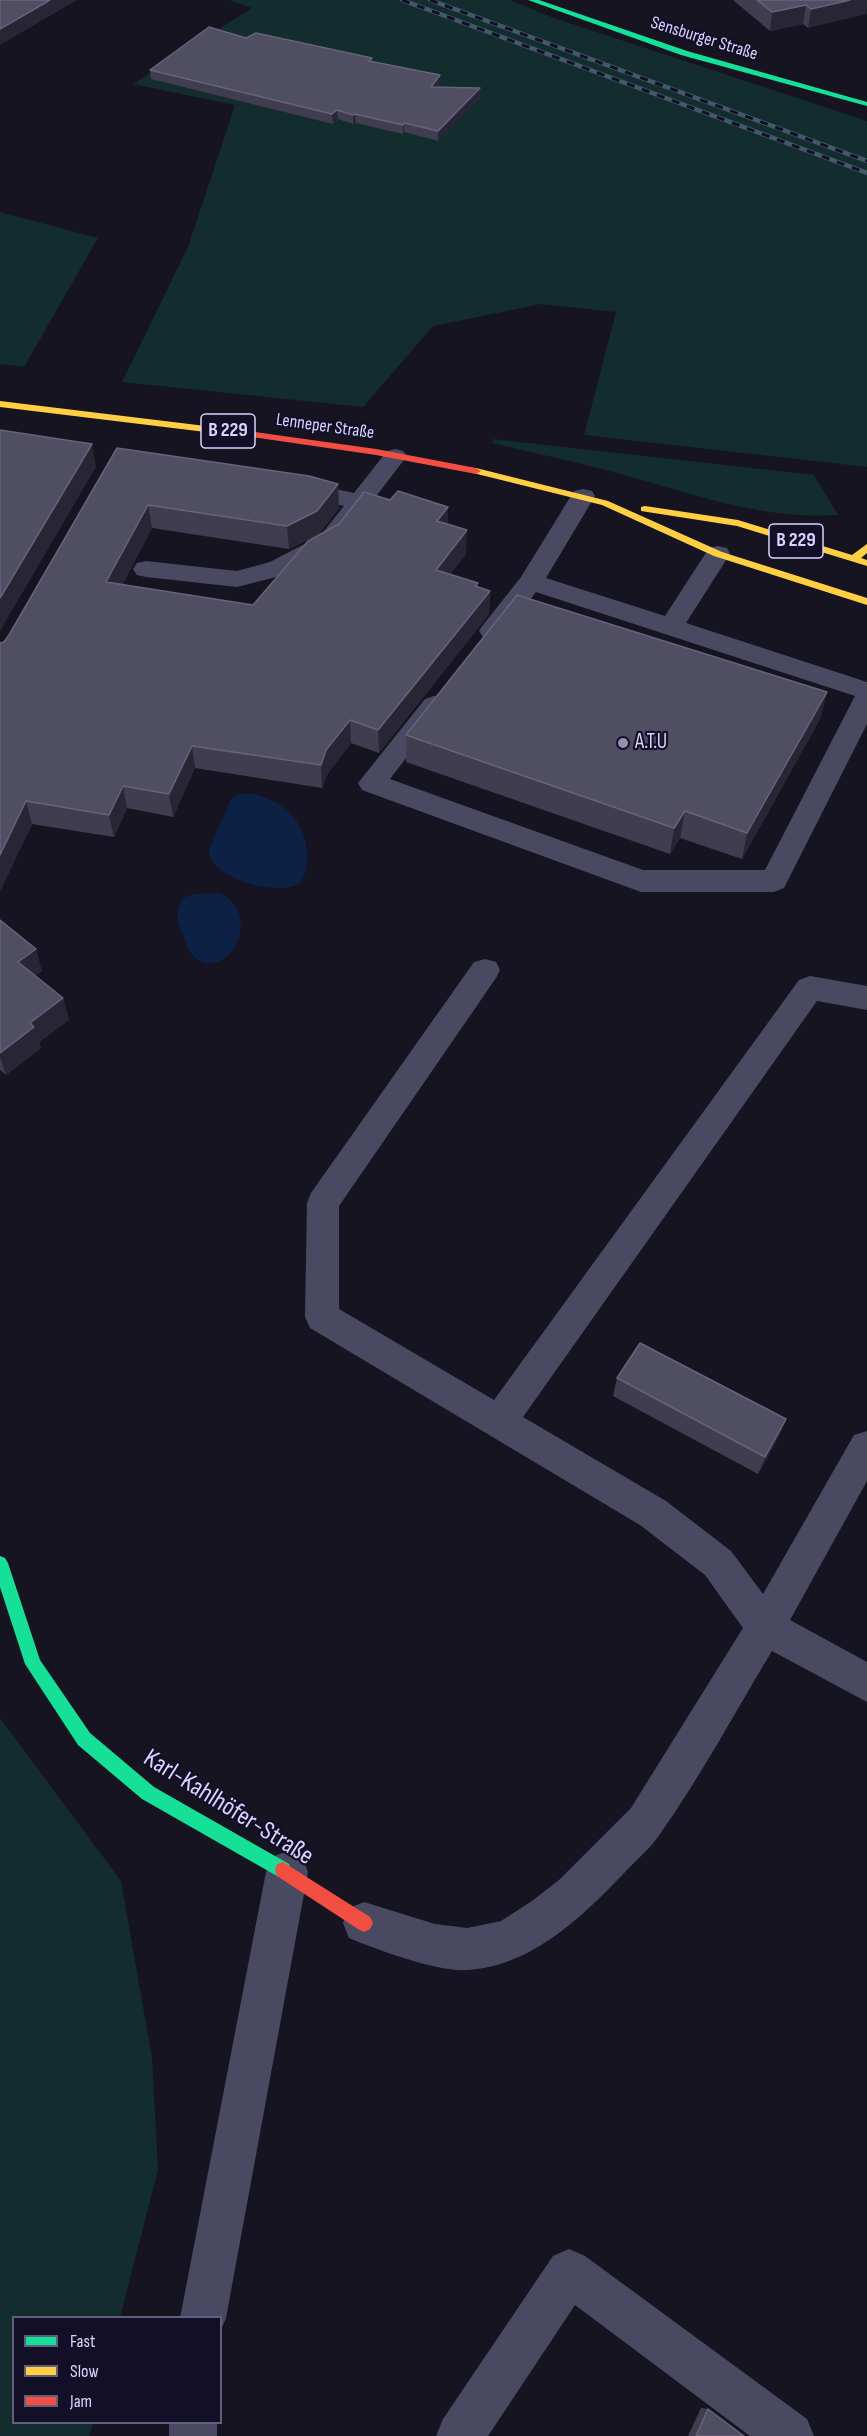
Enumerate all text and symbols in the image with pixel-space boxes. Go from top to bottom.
street label: Sensburger Straße [648,12,760,66]
street label: Lenneper Straße [275,409,375,445]
road number: B 229 [201,414,255,448]
road number: B 229 [769,524,823,558]
place label: A.T.U [635,730,667,756]
marker: A.T.U [616,736,630,750]
street label: Karl-Kahlhöfer-Straße [137,1743,319,1873]
legend [12,2316,222,2424]
text: Fast [70,2331,95,2352]
text: Slow [70,2361,99,2382]
text: Jam [70,2391,92,2412]

